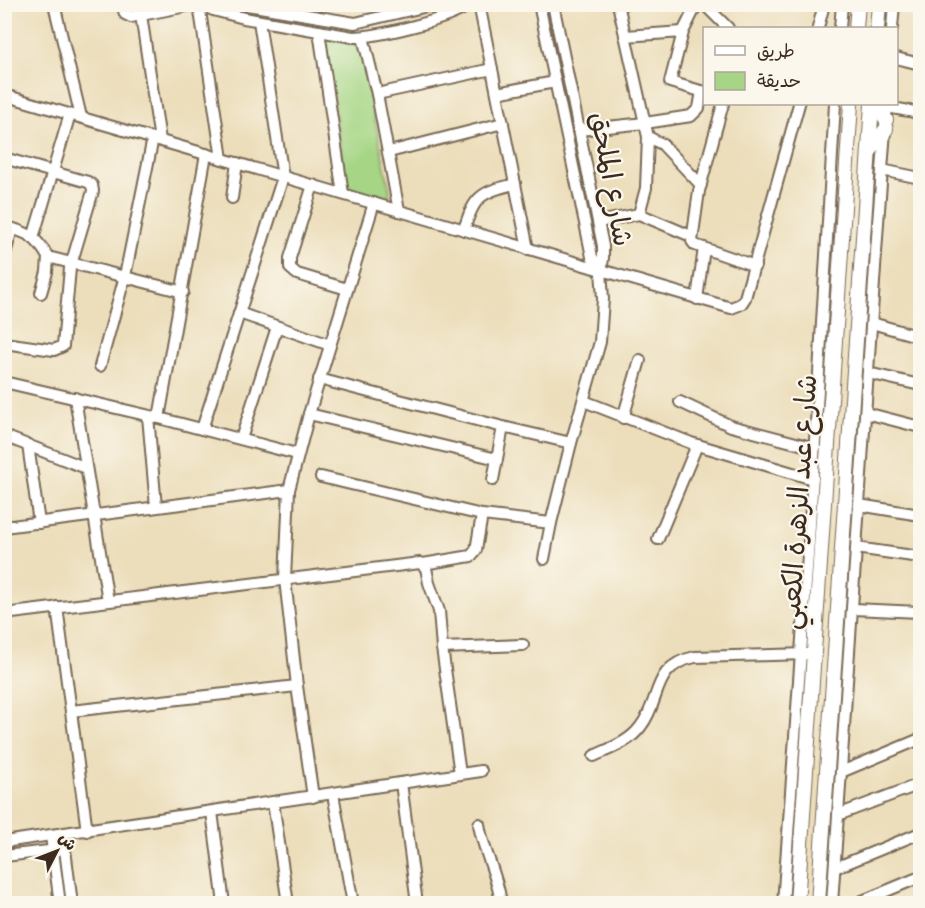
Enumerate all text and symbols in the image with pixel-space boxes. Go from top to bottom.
legend [703,27,898,105]
text: طريق [757,40,795,62]
text: حديقة [757,70,801,92]
street label: شارع الملحق [581,109,641,249]
street label: شارع عبد الزهرة الكعبي [772,373,831,631]
north arrow [27,821,87,881]
text: ش [54,828,81,855]

